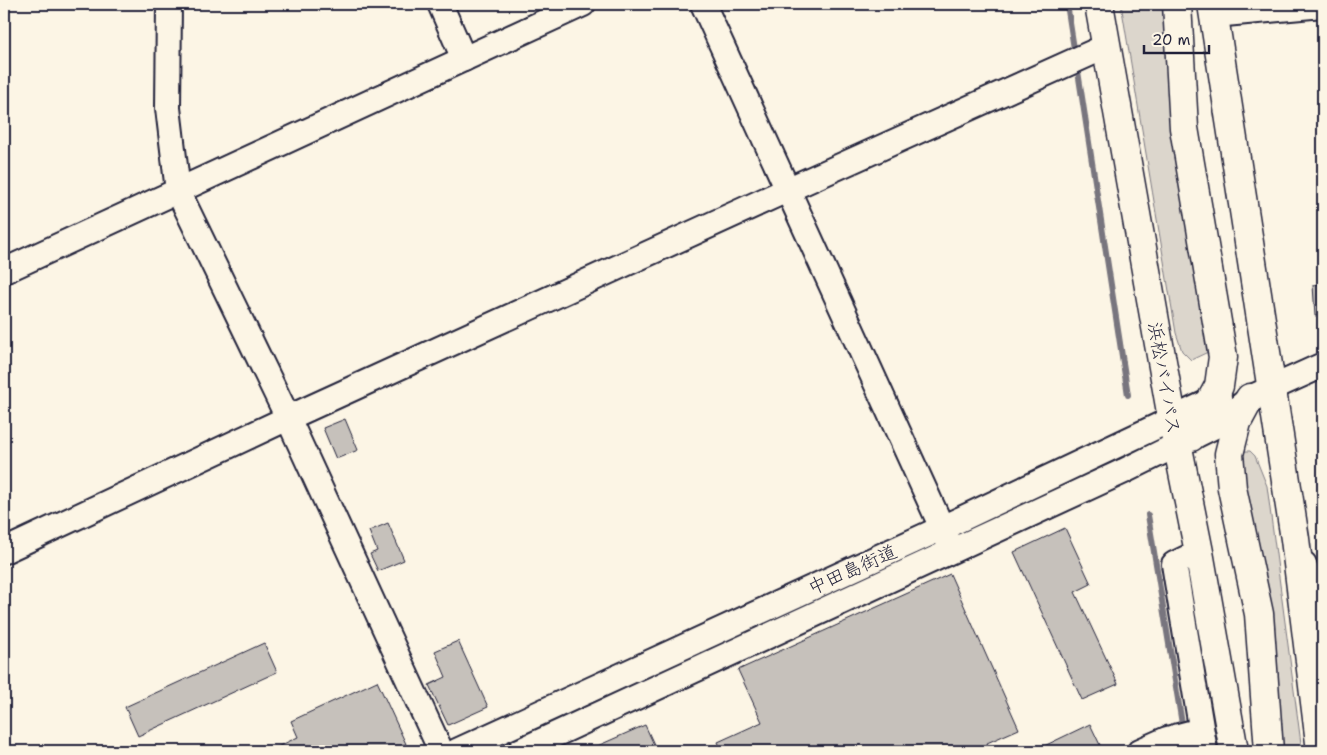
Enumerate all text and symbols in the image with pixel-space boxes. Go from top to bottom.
scale bar [1144,22,1210,54]
text: 20 m [1152,30,1191,50]
street label: 浜松バイパス [1142,320,1187,436]
street label: 中田島街道 [804,539,901,600]

